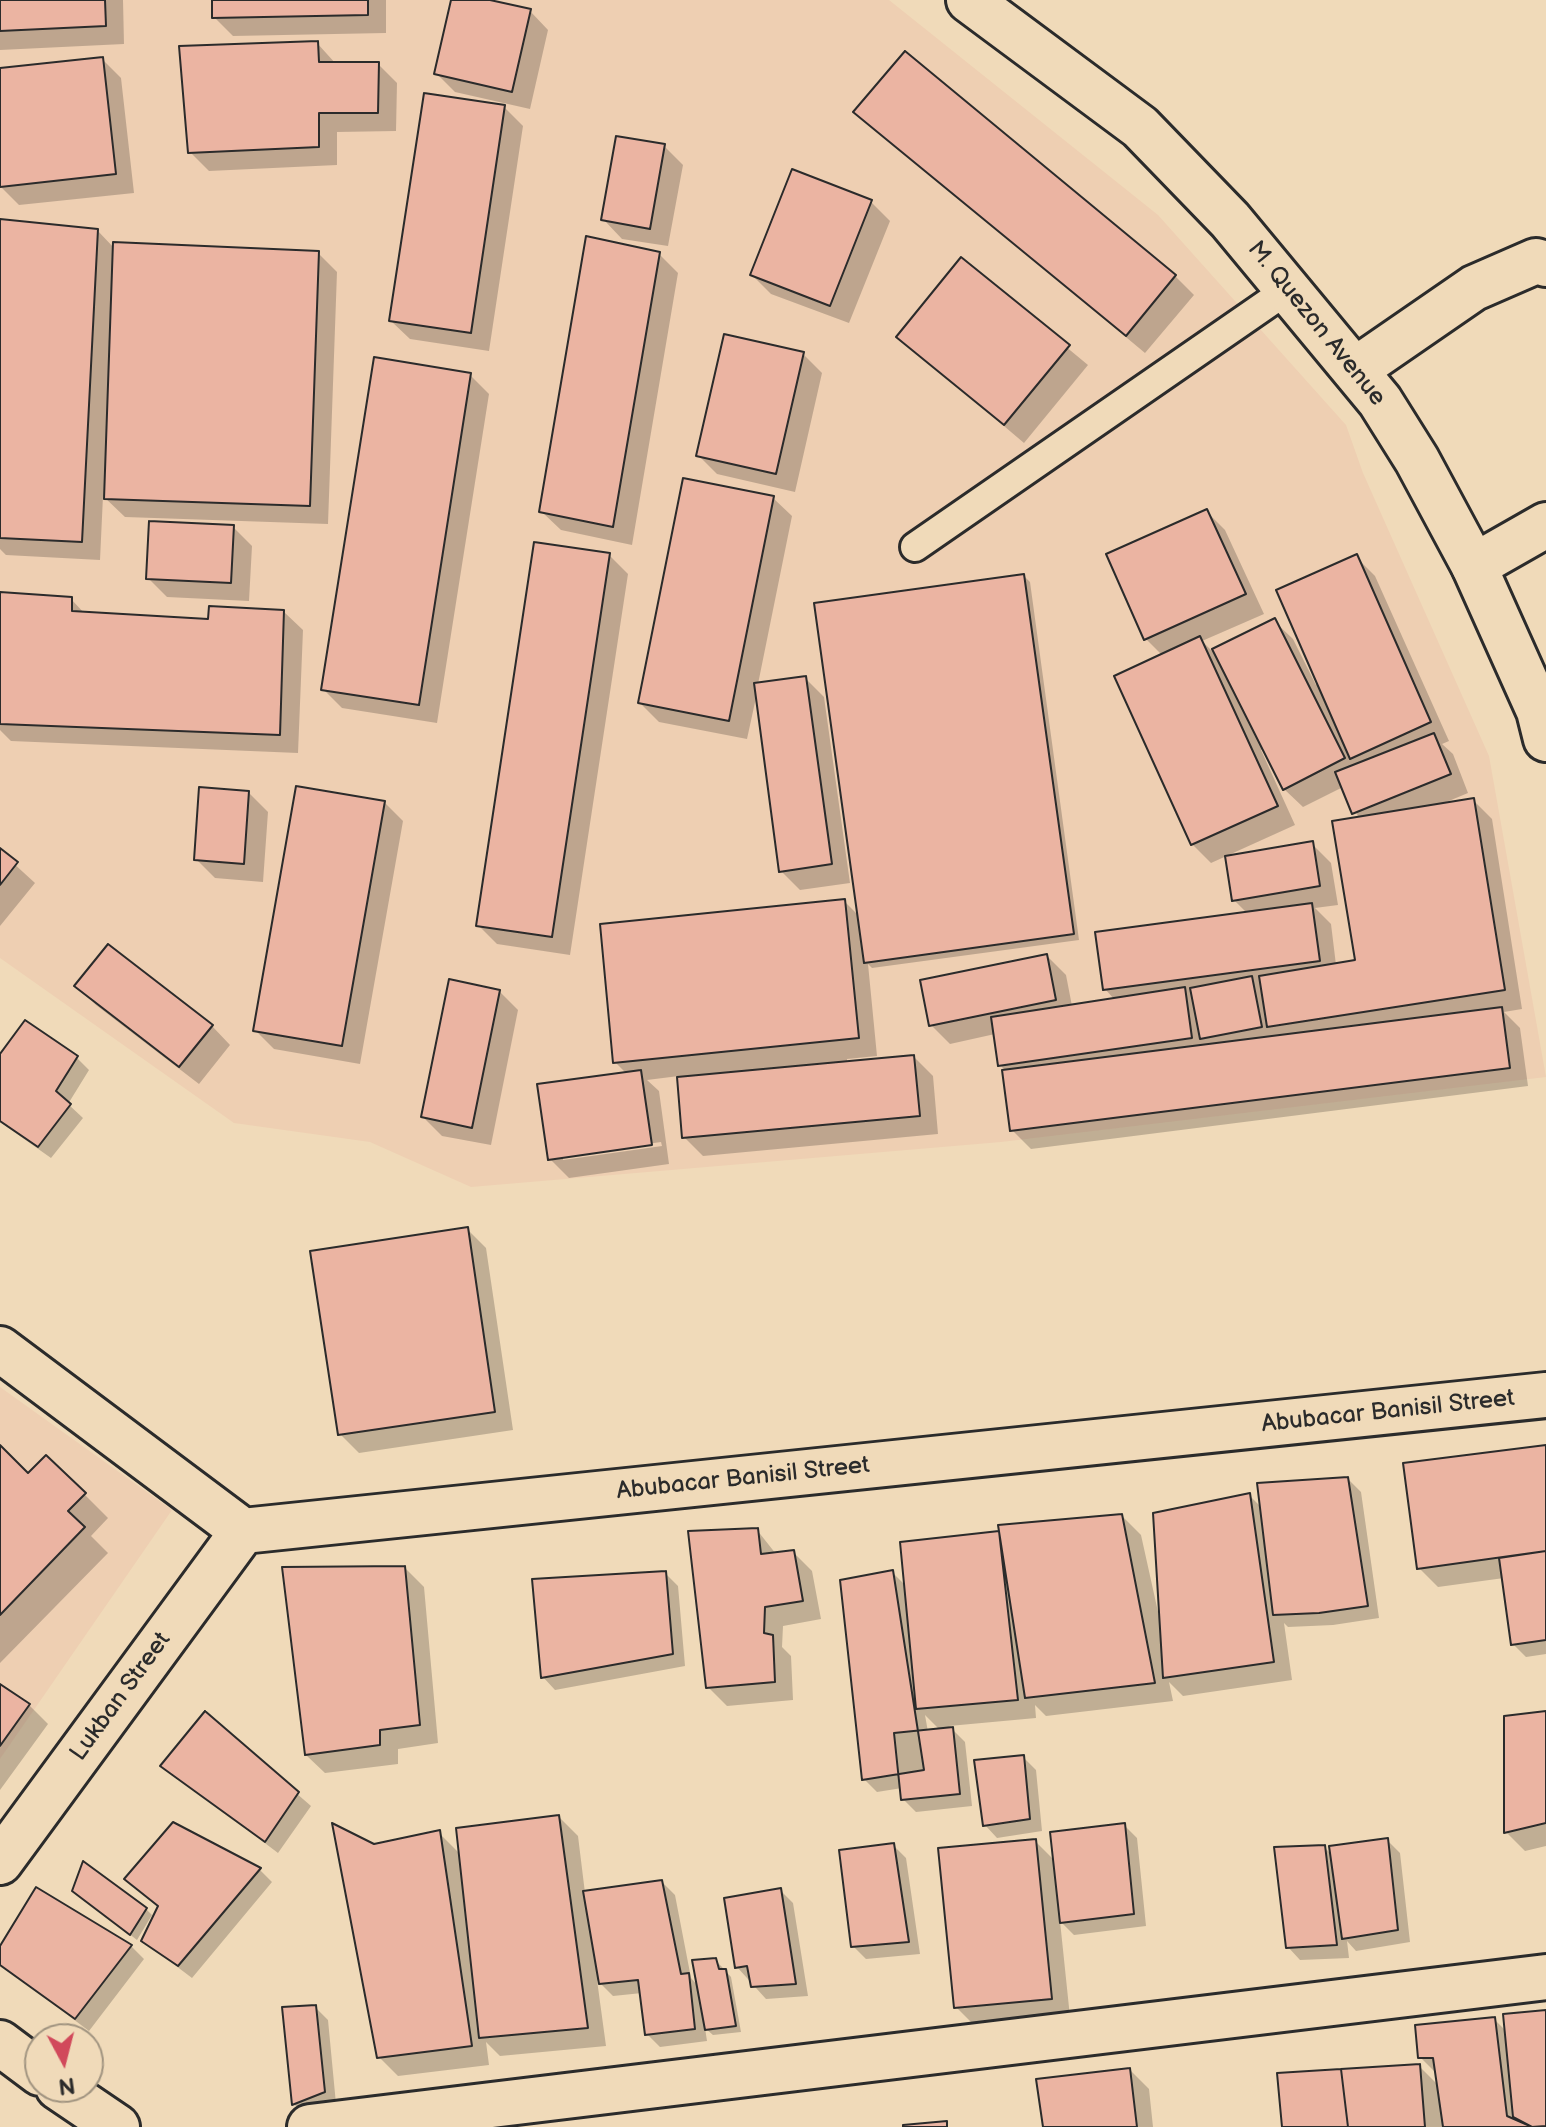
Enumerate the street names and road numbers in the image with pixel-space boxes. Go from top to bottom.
street label: M. Quezon Avenue [1241,236,1391,412]
street label: Abubacar Banisil Street [1260,1384,1516,1440]
street label: Abubacar Banisil Street [615,1451,871,1507]
street label: Lukban Street [65,1627,177,1767]

